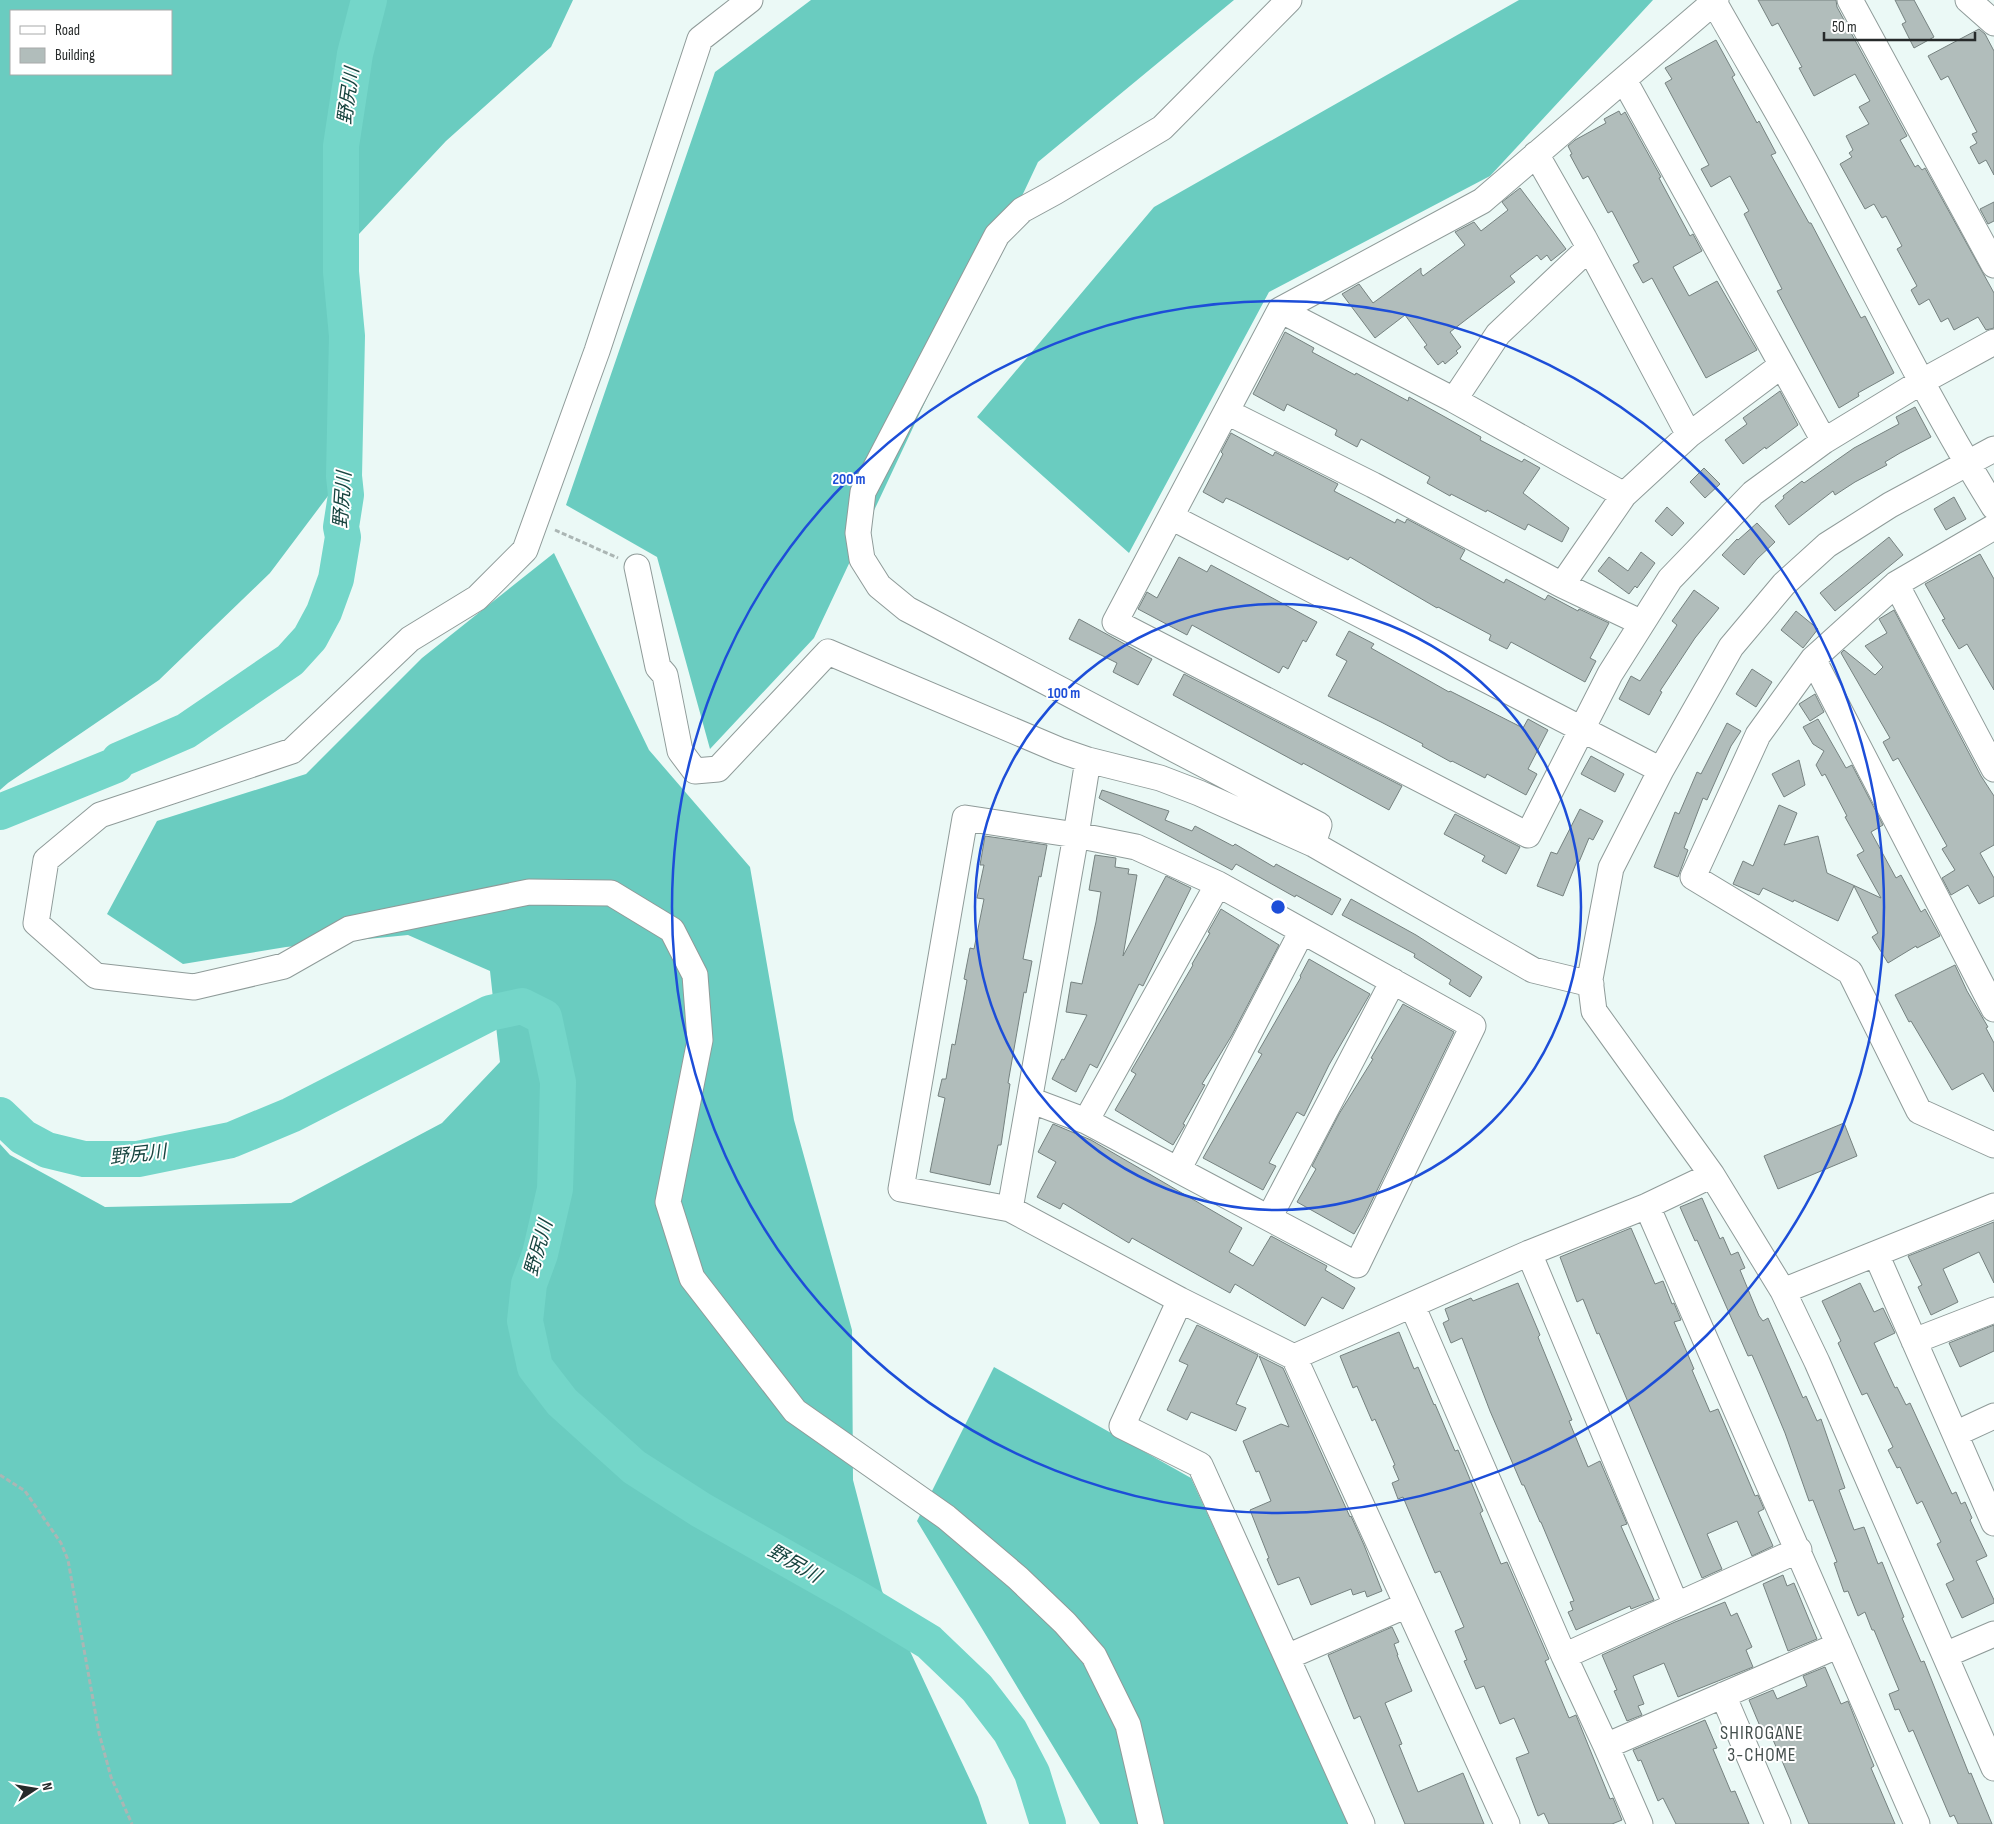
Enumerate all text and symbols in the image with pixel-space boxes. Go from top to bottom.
legend [10,10,172,75]
scale bar [1824,10,1975,42]
text: 50 m [1832,18,1857,37]
text: Road [55,21,80,40]
text: Building [55,46,95,65]
water label: 野尻川 [334,64,365,126]
water label: 野尻川 [330,469,357,529]
text: 200 m [832,470,866,489]
text: 100 m [1048,684,1080,703]
centre of rings [1269,898,1287,916]
water label: 野尻川 [108,1140,170,1169]
water label: 野尻川 [520,1216,558,1279]
water label: 野尻川 [764,1540,826,1589]
district label: SHIROGANE 3-CHOME [1720,1722,1804,1767]
north arrow [10,1764,60,1814]
text: N [38,1781,56,1792]

